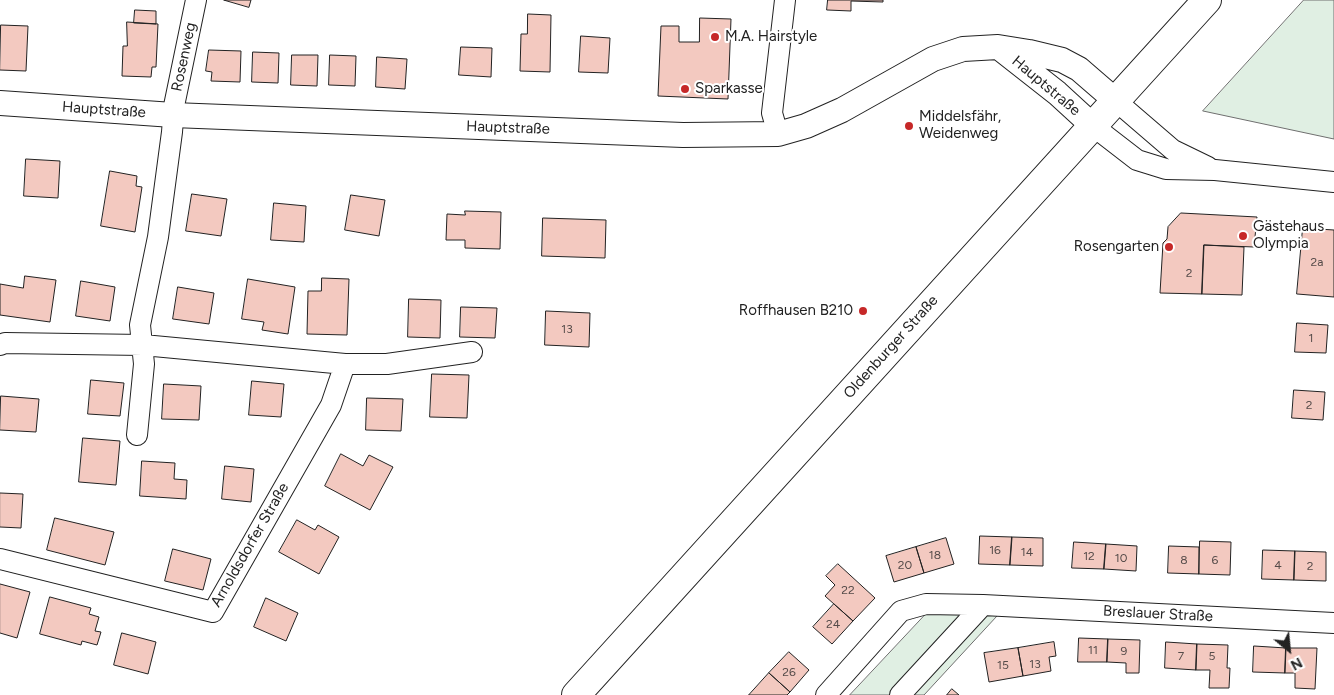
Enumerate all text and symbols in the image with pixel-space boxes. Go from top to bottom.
street label: Rosenweg [168,21,200,93]
place label: M.A. Hairstyle [725,28,817,46]
marker: M.A. Hairstyle [709,31,721,43]
street label: Hauptstraße [1008,52,1084,120]
place label: Sparkasse [695,80,763,98]
marker: Sparkasse [679,83,691,95]
street label: Hauptstraße [62,98,146,122]
place label: Middelsfähr, Weidenweg [919,108,1001,143]
street label: Hauptstraße [466,118,550,138]
marker: Middelsfähr, Weidenweg [903,120,915,132]
place label: Gästehaus Olympia [1253,218,1324,253]
marker: Gästehaus Olympia [1237,230,1249,242]
place label: Rosengarten [1074,238,1159,256]
marker: Rosengarten [1163,241,1175,253]
house number: 2a [1311,255,1323,269]
house number: 2 [1186,266,1192,280]
street label: Oldenburger Straße [840,292,942,402]
place label: Roffhausen B210 [739,302,853,320]
marker: Roffhausen B210 [857,305,869,317]
house number: 13 [561,322,573,336]
house number: 1 [1309,331,1313,345]
house number: 2 [1306,398,1312,412]
street label: Arnoldsdorfer Straße [207,480,293,610]
house number: 16 [989,543,1001,557]
house number: 14 [1021,545,1033,559]
house number: 18 [929,548,941,562]
house number: 12 [1083,549,1095,563]
house number: 10 [1115,551,1127,565]
house number: 8 [1180,553,1188,567]
house number: 6 [1212,553,1218,567]
house number: 20 [898,558,912,572]
house number: 4 [1274,558,1282,572]
house number: 2 [1307,559,1313,573]
house number: 22 [841,583,855,597]
street label: Breslauer Straße [1103,602,1213,626]
house number: 24 [826,617,840,631]
north arrow [1264,625,1314,675]
house number: 11 [1088,643,1098,657]
house number: 9 [1121,644,1127,658]
house number: 7 [1178,649,1184,663]
house number: 5 [1209,649,1215,663]
text: N [1288,654,1305,674]
house number: 13 [1029,657,1041,671]
house number: 15 [997,658,1009,672]
house number: 26 [782,665,796,679]

